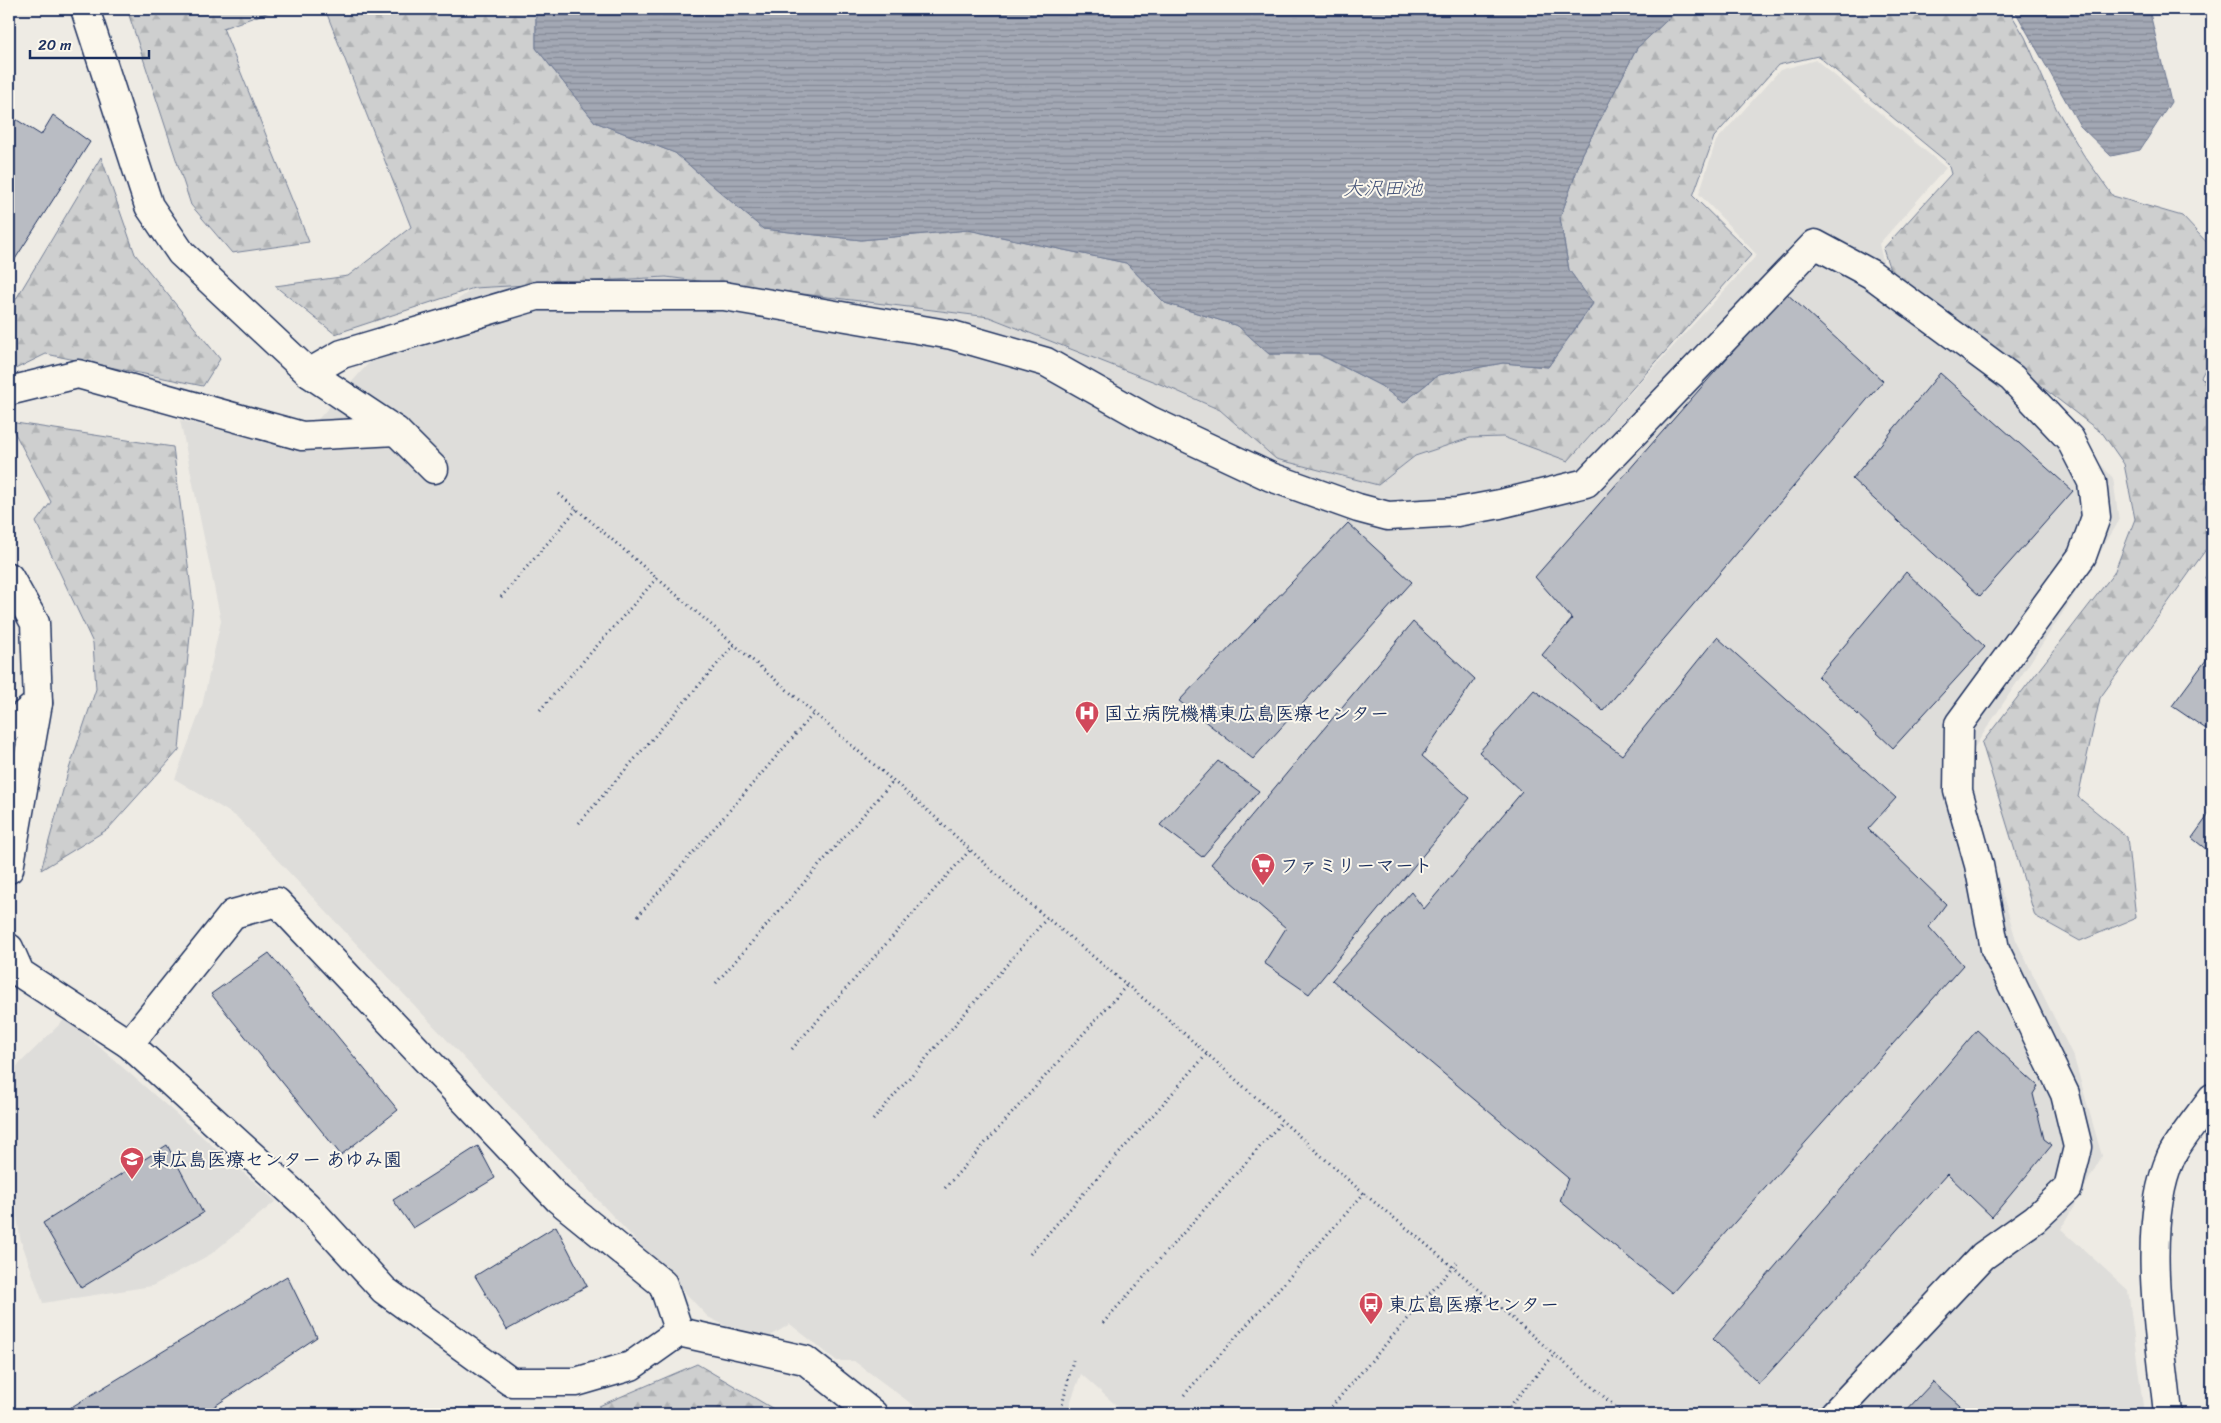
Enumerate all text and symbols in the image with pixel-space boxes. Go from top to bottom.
scale bar [30,28,149,60]
text: 20 m [38,32,72,58]
water label: 大沢田池 [1343,171,1424,206]
place label: 国立病院機構東広島医療センター [1104,697,1389,730]
hospital icon: 国立病院機構東広島医療センター [1074,700,1100,734]
place label: ファミリーマート [1280,849,1433,882]
supermarket icon: ファミリーマート [1250,852,1276,886]
place label: 東広島医療センター あゆみ園 [150,1143,402,1176]
school or university icon: 東広島医療センター あゆみ園 [119,1146,145,1180]
place label: 東広島医療センター [1388,1288,1559,1321]
bus stop icon: 東広島医療センター [1358,1291,1384,1325]

